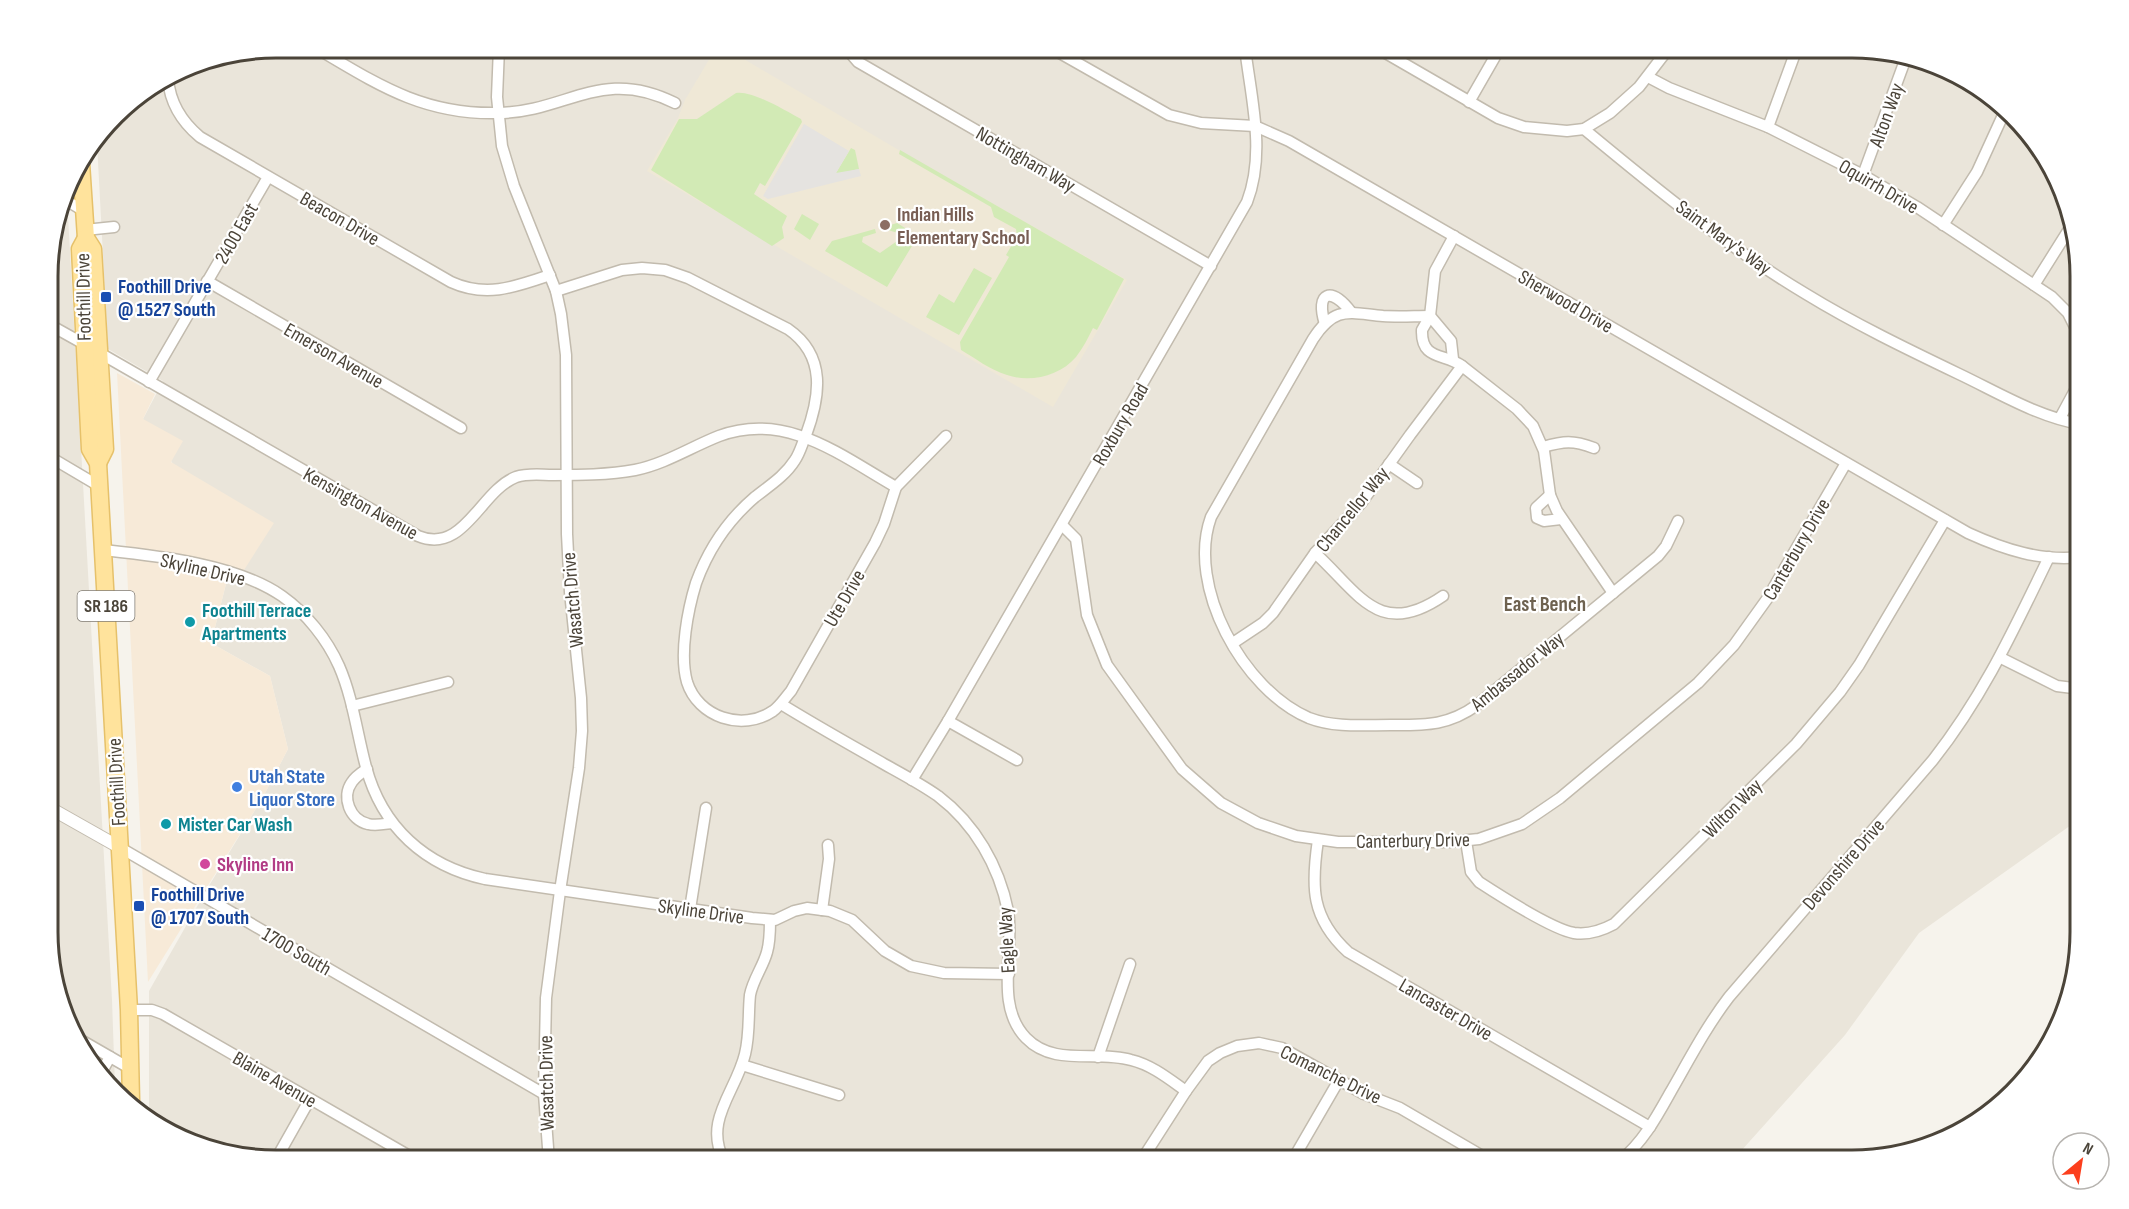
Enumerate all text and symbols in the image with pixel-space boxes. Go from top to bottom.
street label: Alton Way [1864,80,1910,152]
street label: Nottingham Way [971,122,1080,198]
street label: Oquirrh Drive [1834,154,1923,219]
street label: Beacon Drive [296,187,383,251]
street label: Saint Mary's Way [1671,195,1776,281]
street label: 2400 East [210,199,264,268]
place label: Indian Hills Elementary School [897,203,1030,250]
marker: Indian Hills Elementary School [878,218,892,232]
street label: Foothill Drive [71,253,97,341]
street label: Sherwood Drive [1514,265,1617,339]
place label: Foothill Drive @ 1527 South [118,275,216,322]
marker: Foothill Drive @ 1527 South [99,290,113,304]
street label: Emerson Avenue [280,318,387,394]
street label: Roxbury Road [1088,379,1154,470]
street label: Kensington Avenue [299,462,422,545]
street label: Chancellor Way [1311,462,1395,557]
street label: Canterbury Drive [1758,494,1836,605]
street label: Skyline Drive [158,549,248,591]
street label: Wasatch Drive [557,551,589,649]
street label: Ute Drive [819,566,871,631]
road number: SR 186 [78,591,134,621]
district label: East Bench [1504,592,1586,617]
place label: Foothill Terrace Apartments [201,599,311,646]
marker: Foothill Terrace Apartments [183,615,197,629]
street label: Ambassador Way [1465,627,1569,717]
street label: Foothill Drive [103,737,131,826]
place label: Utah State Liquor Store [249,765,335,812]
street label: Wilton Way [1698,774,1768,843]
marker: Utah State Liquor Store [230,780,244,794]
place label: Mister Car Wash [178,813,292,837]
street label: Devonshire Drive [1798,814,1890,915]
marker: Mister Car Wash [159,817,173,831]
street label: Canterbury Drive [1356,828,1470,854]
place label: Skyline Inn [217,853,294,877]
marker: Skyline Inn [198,857,212,871]
place label: Foothill Drive @ 1707 South [151,883,249,930]
street label: Skyline Drive [656,894,745,930]
marker: Foothill Drive @ 1707 South [132,899,146,913]
street label: Eagle Way [993,906,1021,974]
street label: 1700 South [258,923,335,981]
street label: Lancaster Drive [1394,973,1497,1046]
street label: Wasatch Drive [534,1035,560,1131]
street label: Comanche Drive [1276,1040,1385,1110]
street label: Blaine Avenue [228,1046,321,1113]
north arrow [2051,1131,2111,1191]
text: N [2079,1139,2096,1160]

